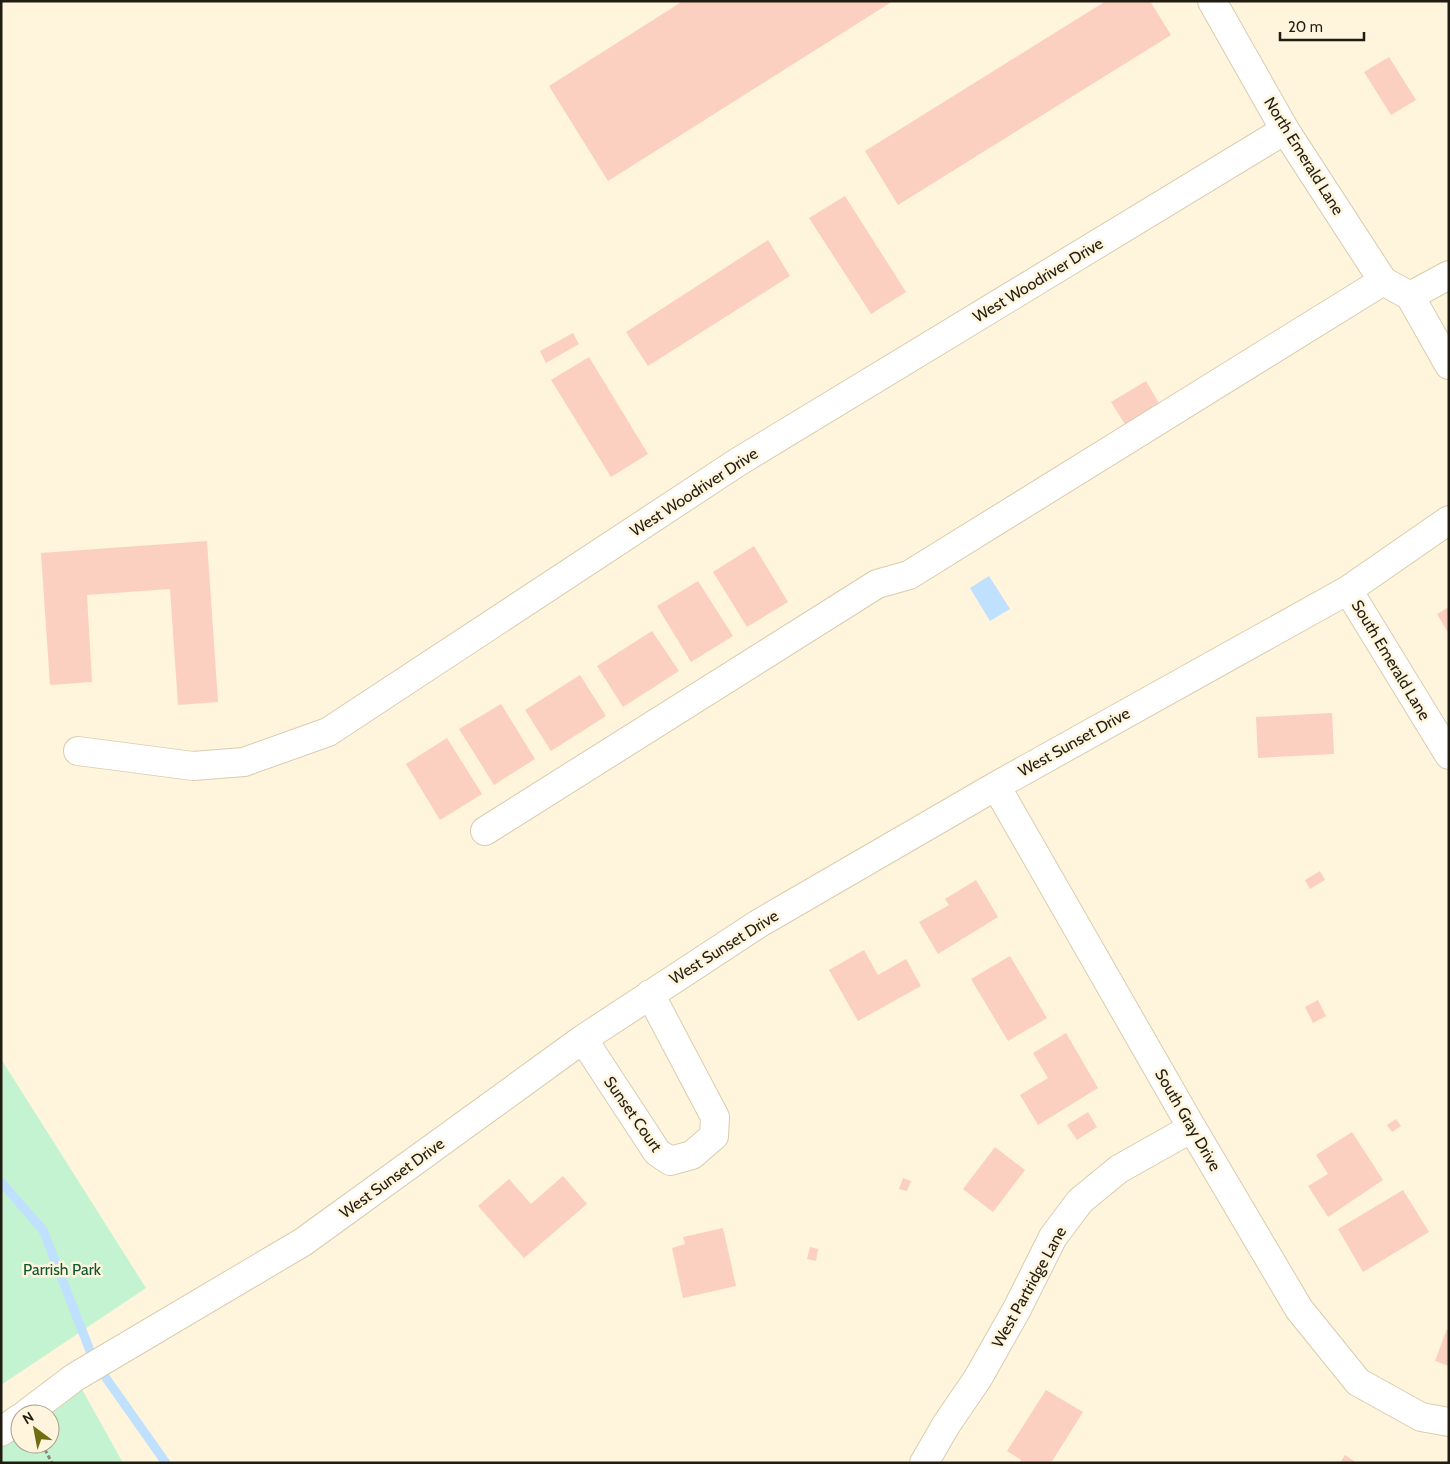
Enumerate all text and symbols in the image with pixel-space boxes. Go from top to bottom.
scale bar [1280,10,1364,42]
text: 20 m [1288,18,1323,36]
street label: North Emerald Lane [1260,94,1348,218]
street label: West Woodriver Drive [970,234,1106,326]
street label: West Woodriver Drive [627,444,761,540]
street label: South Emerald Lane [1348,596,1434,724]
street label: West Sunset Drive [1015,703,1133,781]
street label: West Sunset Drive [666,906,782,988]
street label: South Gray Drive [1151,1066,1225,1174]
street label: Sunset Court [600,1073,666,1156]
street label: West Sunset Drive [336,1134,448,1222]
street label: West Partridge Lane [988,1223,1070,1351]
park label: Parrish Park [23,1260,102,1279]
north arrow [10,1404,60,1454]
text: N [19,1408,37,1428]

